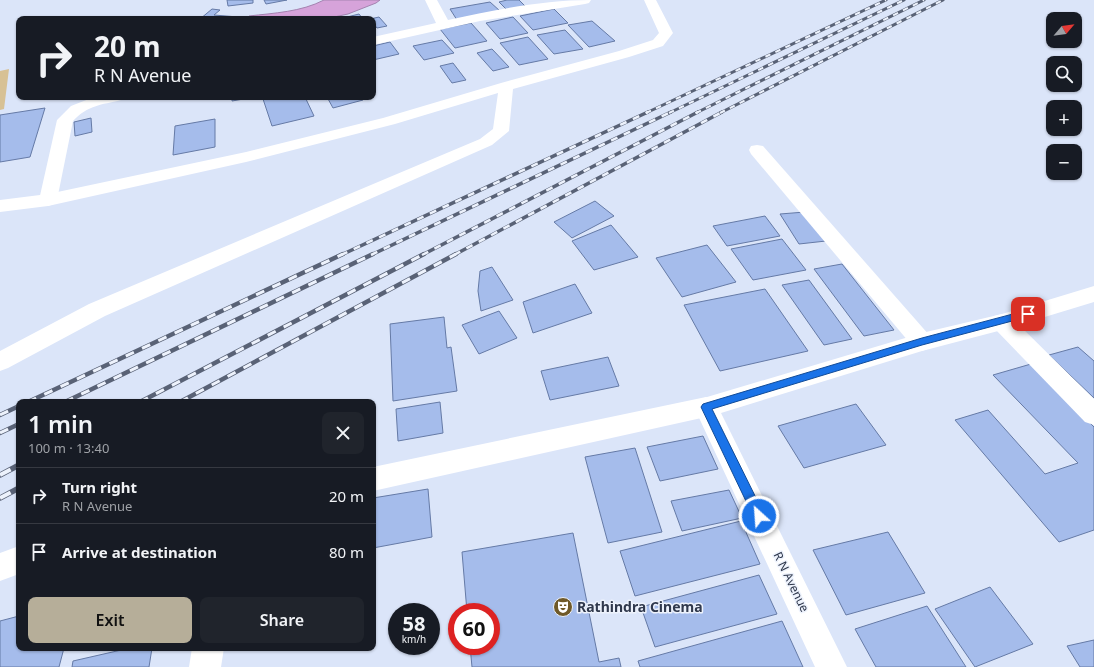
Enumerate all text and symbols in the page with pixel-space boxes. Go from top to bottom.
north arrow [1046,12,1082,48]
map controls [1046,12,1082,180]
text: 20 m [94,27,161,65]
icon: right [28,32,80,84]
button: search [1046,56,1082,92]
text: R N Avenue [94,63,191,87]
button: + [1046,100,1082,136]
button: − [1046,144,1082,180]
pin [1011,297,1045,331]
icon: arrive [1017,303,1039,325]
text: 1 min [28,407,93,440]
button: close [322,412,364,454]
text: 100 m · 13:40 [28,439,109,457]
text: Turn right [62,477,137,497]
icon: right [28,485,50,507]
text: 20 m [329,486,364,506]
position arrow [738,495,780,537]
text: R N Avenue [62,497,132,515]
icon: arrive [28,541,50,563]
text: Arrive at destination [62,542,217,562]
text: 80 m [329,542,364,562]
street label: R N Avenue [770,549,813,615]
theatre icon: Rathindra Cinema [552,596,574,618]
button: Exit [28,597,192,643]
button: Share [200,597,364,643]
place label: Rathindra Cinema [577,597,703,616]
speed limit sign: 60 [448,603,500,655]
text: 58 [403,610,425,637]
text: km/h [402,632,426,646]

